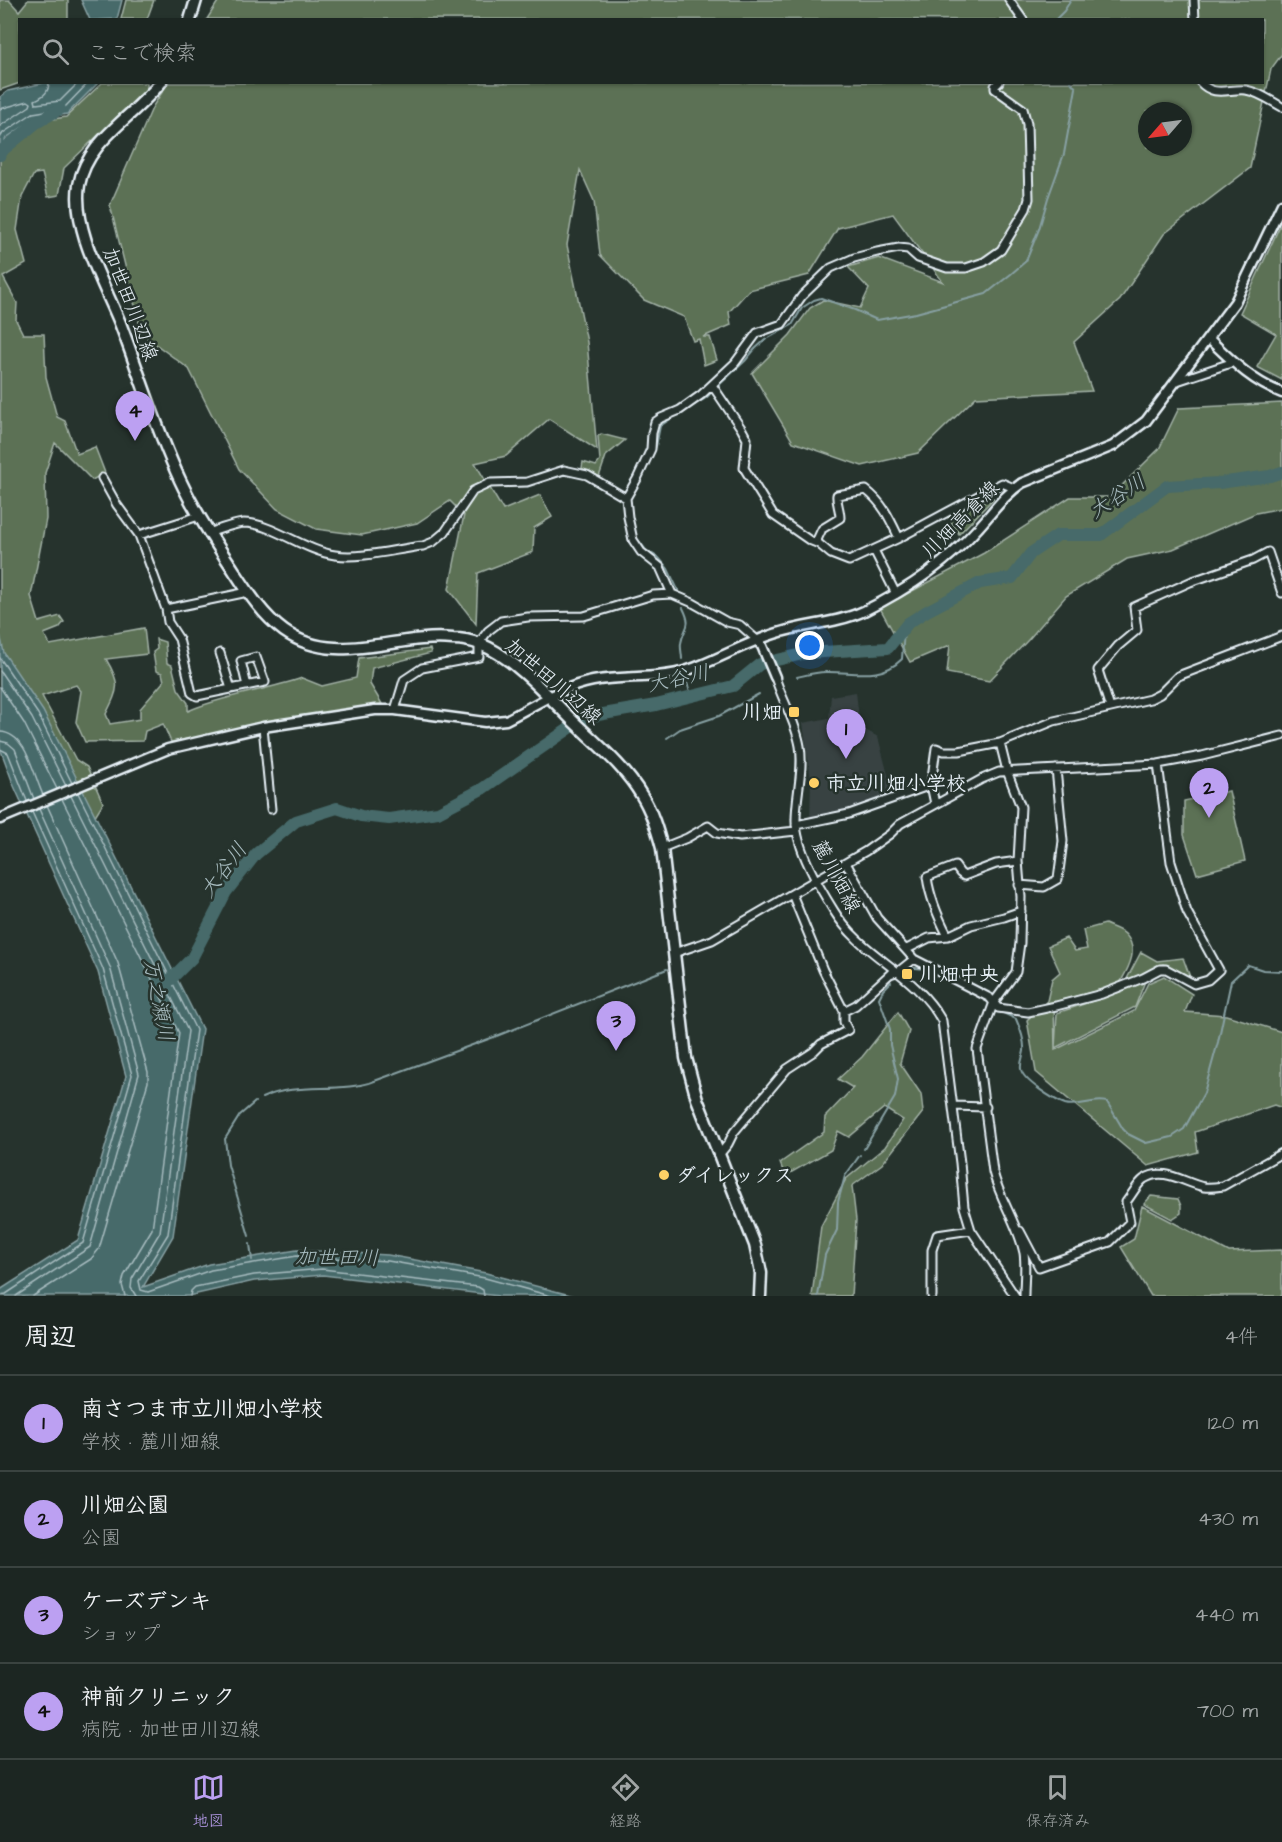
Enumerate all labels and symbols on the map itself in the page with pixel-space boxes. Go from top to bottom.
north arrow [1138,102,1192,156]
street label: 加世田川辺線 [95,243,165,365]
pin: 4 [116,392,154,441]
water label: 大谷川 [1083,467,1152,526]
street label: 川畑高倉線 [915,474,1006,565]
your location [795,631,824,660]
street label: 加世田川辺線 [499,632,608,732]
water label: 大谷川 [644,658,712,699]
place label: 川畑 [742,699,782,727]
marker: 川畑 [787,705,801,719]
pin: 1 [826,710,866,759]
pin: 2 [1190,768,1228,818]
place label: 市立川畑小学校 [826,770,966,798]
marker: 市立川畑小学校 [807,776,821,790]
street label: 麓川畑線 [805,835,867,918]
water label: 大谷川 [193,836,254,904]
water label: 万之瀬川 [136,956,181,1044]
place label: 川畑中央 [919,961,999,989]
marker: 川畑中央 [900,967,914,981]
pin: 3 [596,1002,636,1051]
place label: ダイレックス [676,1162,794,1190]
marker: ダイレックス [657,1168,671,1182]
water label: 加世田川 [295,1242,379,1273]

